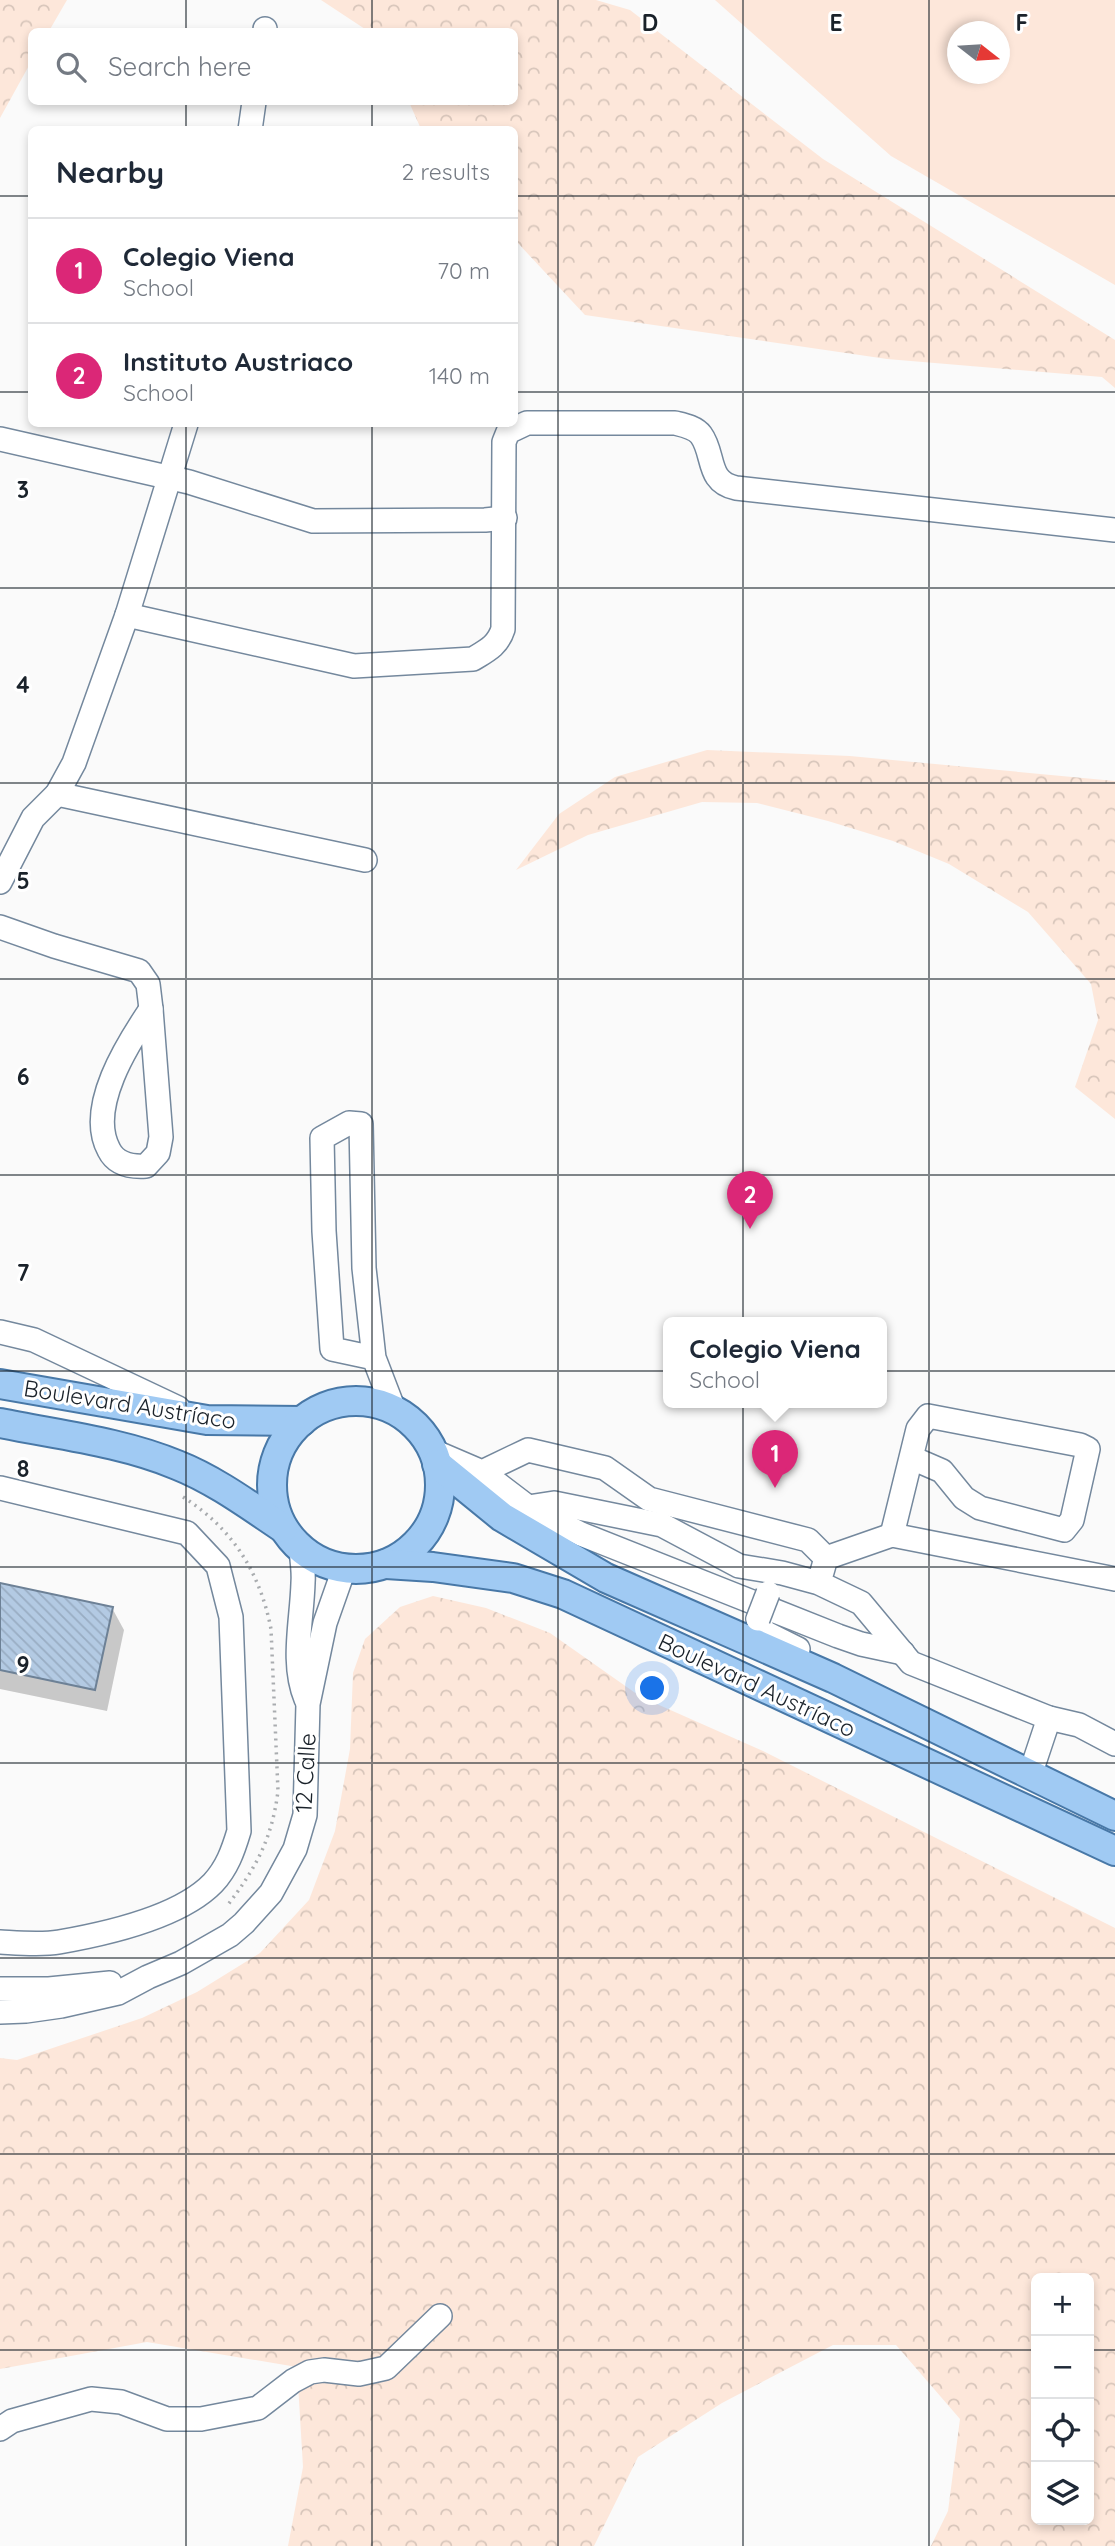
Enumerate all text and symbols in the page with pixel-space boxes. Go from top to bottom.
text: D [642,8,658,37]
text: E [829,8,843,37]
text: F [1016,8,1028,37]
north arrow [947,21,1010,84]
search box [28,28,518,105]
icon: search [52,48,90,86]
text: Search here [108,50,252,83]
text: Nearby [56,153,164,191]
text: 2 results [401,157,490,186]
text: Colegio Viena [123,240,295,273]
text: 1 [75,256,83,285]
text: 70 m [437,256,490,285]
text: School [123,273,194,302]
text: Instituto Austriaco [123,345,353,378]
text: 2 [72,361,86,390]
text: 140 m [429,361,490,390]
text: School [123,378,194,407]
text: 3 [17,475,29,504]
text: 4 [16,670,30,699]
text: 5 [16,866,30,895]
text: 6 [17,1062,29,1091]
pin: 2 [727,1171,773,1229]
text: 7 [17,1258,30,1287]
popup [663,1317,887,1408]
text: Colegio Viena [689,1332,861,1365]
text: School [689,1365,760,1394]
street label: Boulevard Austríaco [22,1373,238,1435]
pin: 1 [752,1430,798,1488]
text: 8 [17,1454,29,1483]
street label: Boulevard Austríaco [654,1627,860,1743]
text: 9 [16,1650,30,1679]
your location [635,1671,669,1705]
street label: 12 Calle [288,1732,322,1814]
map controls [1031,2273,1094,2525]
button: + [1031,2273,1094,2336]
button: − [1031,2336,1094,2399]
button: locate [1031,2399,1094,2462]
button: layers [1031,2462,1094,2525]

